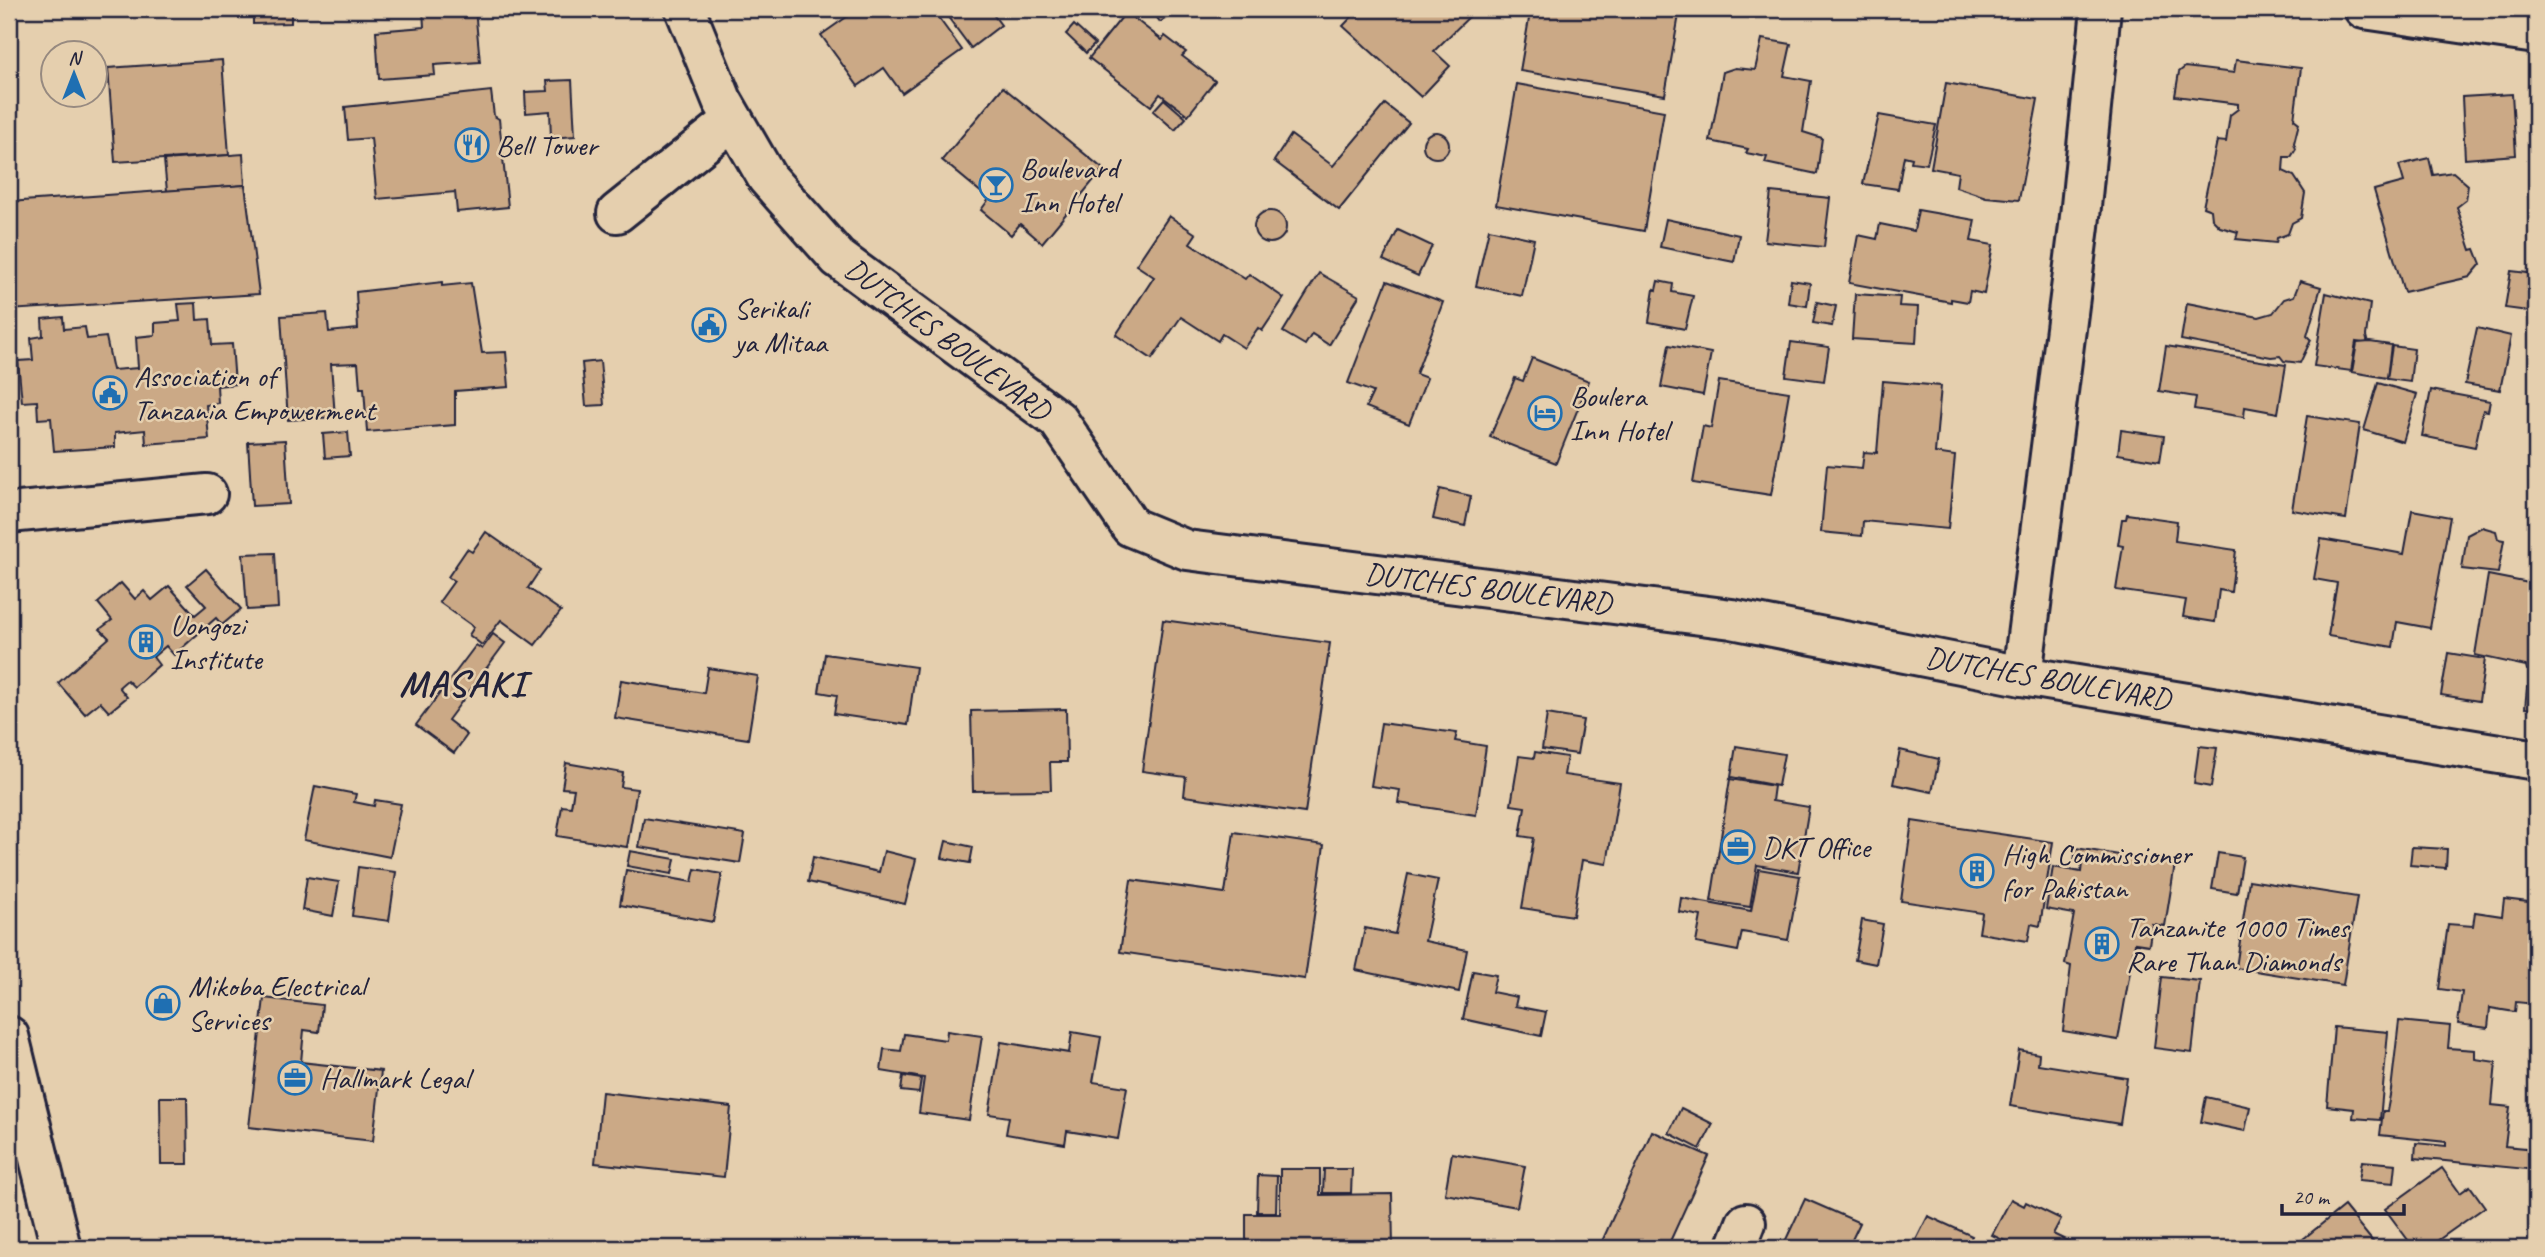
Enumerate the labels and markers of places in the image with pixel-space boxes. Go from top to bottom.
restaurant icon: Bell Tower [453,126,491,164]
place label: Bell Tower [496,126,600,164]
place label: Boulevard Inn Hotel [1020,149,1123,221]
bar icon: Boulevard Inn Hotel [977,166,1015,204]
place label: Serikali ya Mitaa [732,289,829,361]
public building icon: Serikali ya Mitaa [690,306,728,344]
place label: Association of Tanzania Empowerment [134,357,378,429]
public building icon: Association of Tanzania Empowerment [91,374,129,412]
place label: Boulera Inn Hotel [1570,377,1673,449]
hotel icon: Boulera Inn Hotel [1526,394,1564,432]
place label: Uongozi Institute [170,606,264,678]
building icon: Uongozi Institute [127,623,165,661]
office icon: DKT Office [1719,828,1757,866]
place label: DKT Office [1762,828,1872,866]
place label: High Commissioner for Pakistan [2002,835,2194,907]
building icon: High Commissioner for Pakistan [1958,852,1996,890]
place label: Tanzanite 1000 Times Rare Than Diamonds [2126,908,2351,980]
building icon: Tanzanite 1000 Times Rare Than Diamonds [2083,925,2121,963]
place label: Mikoba Electrical Services [188,967,370,1039]
shop icon: Mikoba Electrical Services [144,984,182,1022]
office icon: Hallmark Legal [276,1059,314,1097]
place label: Hallmark Legal [320,1059,474,1097]

